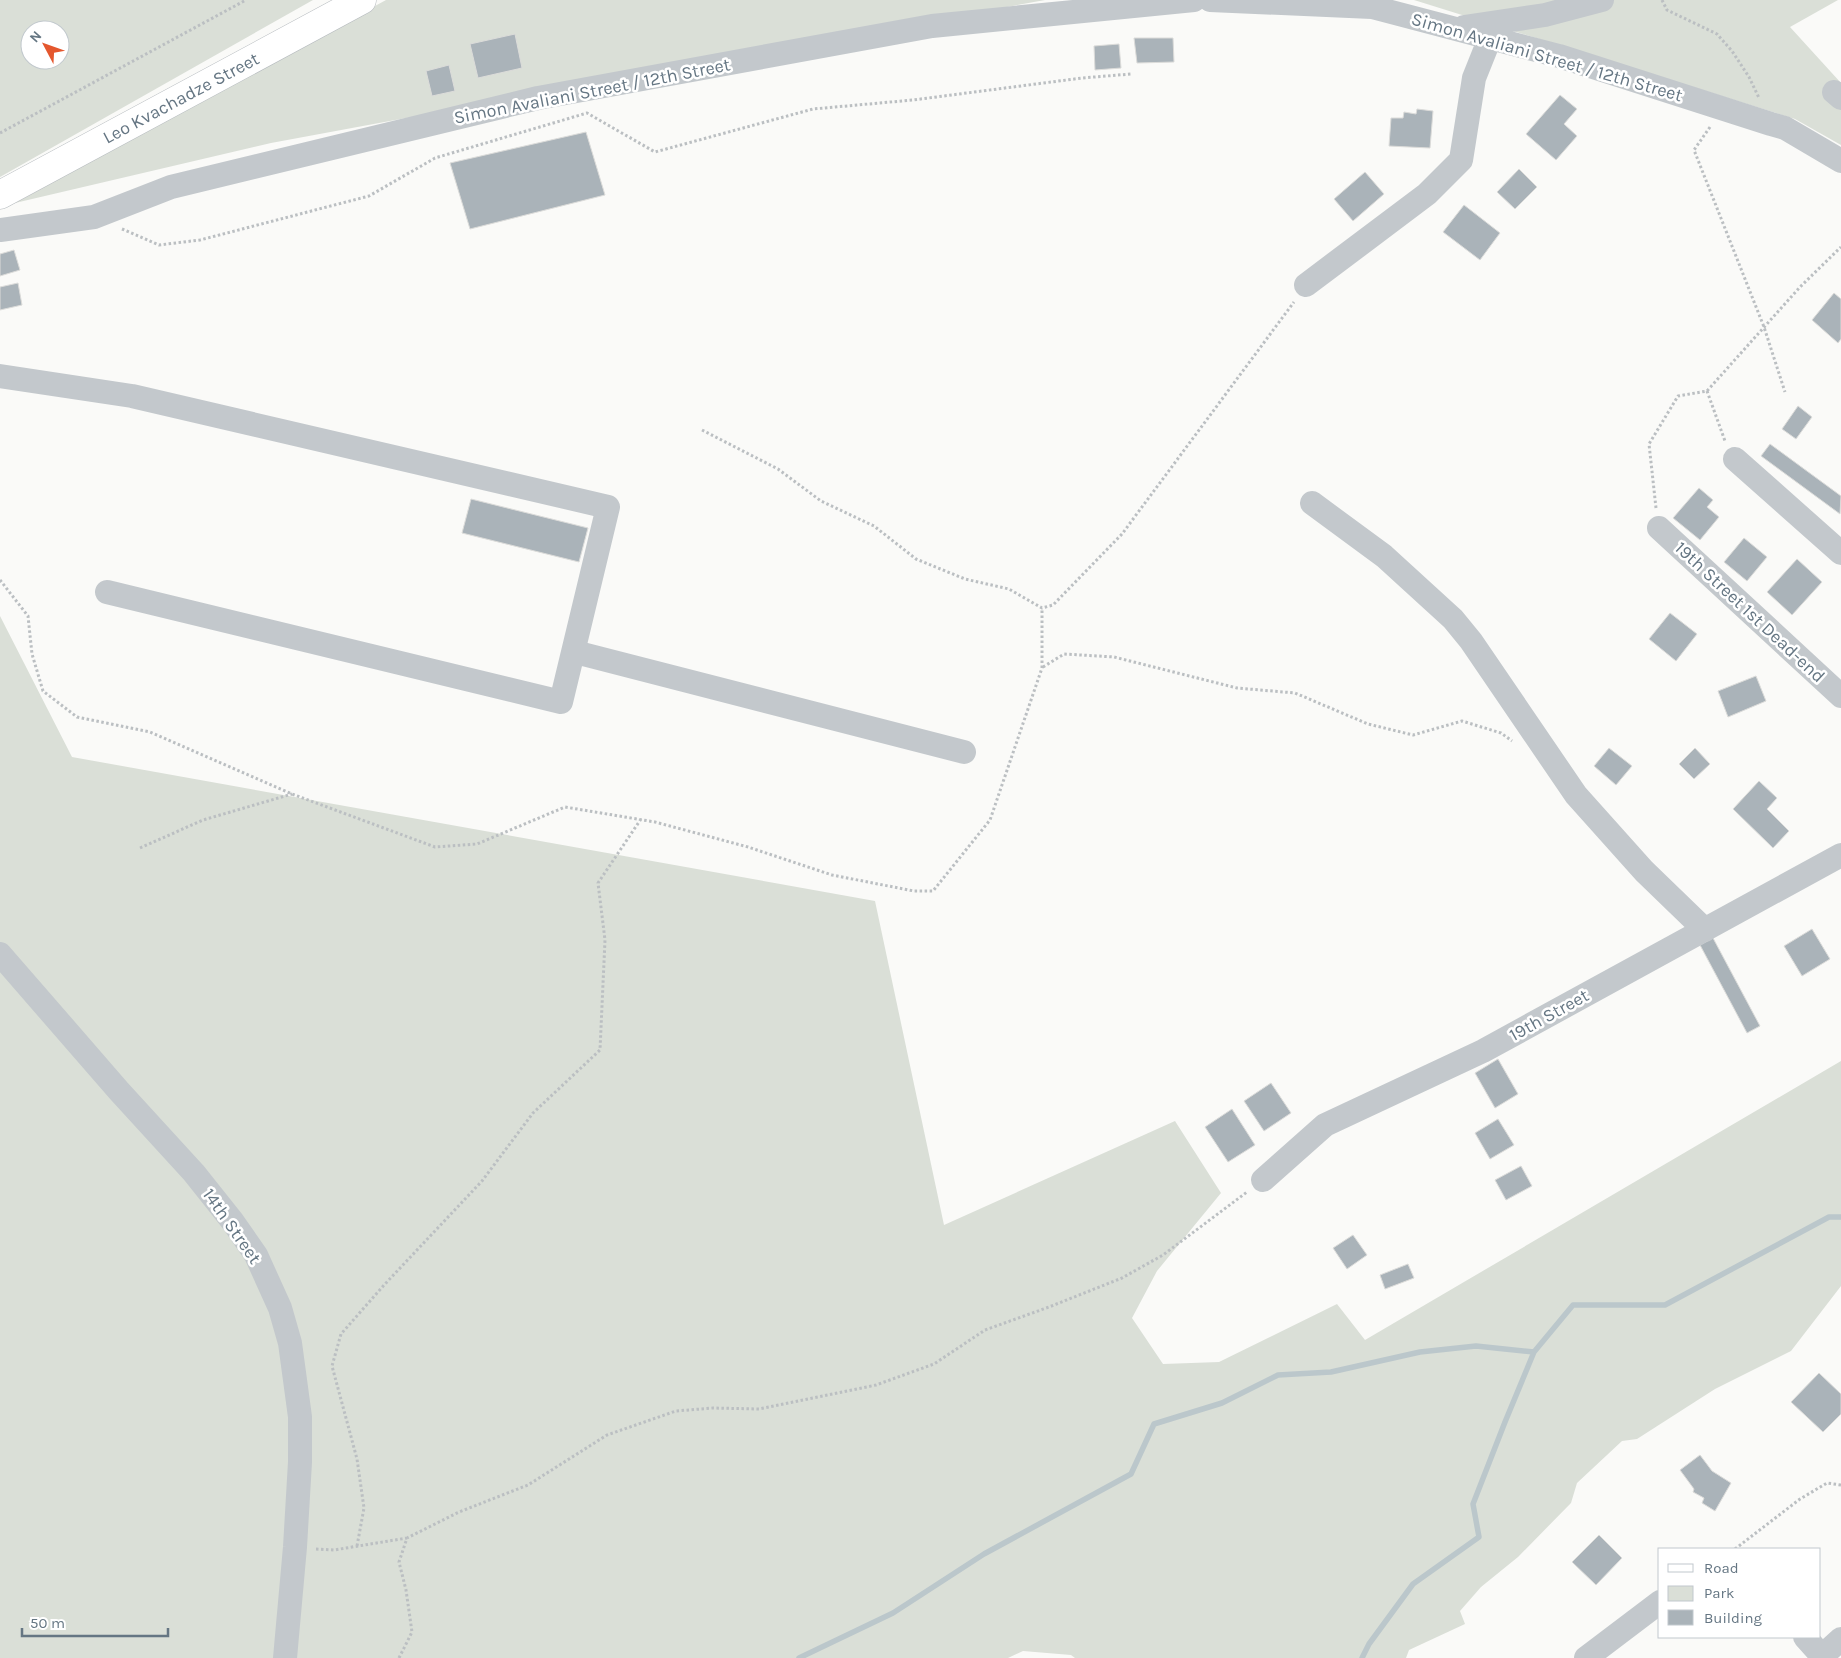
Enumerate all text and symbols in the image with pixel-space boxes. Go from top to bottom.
street label: Simon Avaliani Street / 12th Street [1409,8,1685,106]
north arrow [20,20,70,70]
text: N [26,27,45,46]
street label: Leo Kvachadze Street [99,47,263,149]
street label: Simon Avaliani Street / 12th Street [452,53,732,129]
street label: 19th Street 1st Dead-end [1670,537,1830,687]
street label: 19th Street [1505,984,1593,1046]
street label: 14th Street [198,1184,266,1268]
legend [1658,1548,1821,1638]
text: Road [1704,1559,1739,1577]
text: Park [1704,1584,1734,1602]
scale bar [22,1606,169,1638]
text: Building [1704,1609,1762,1627]
text: 50 m [30,1614,65,1632]

